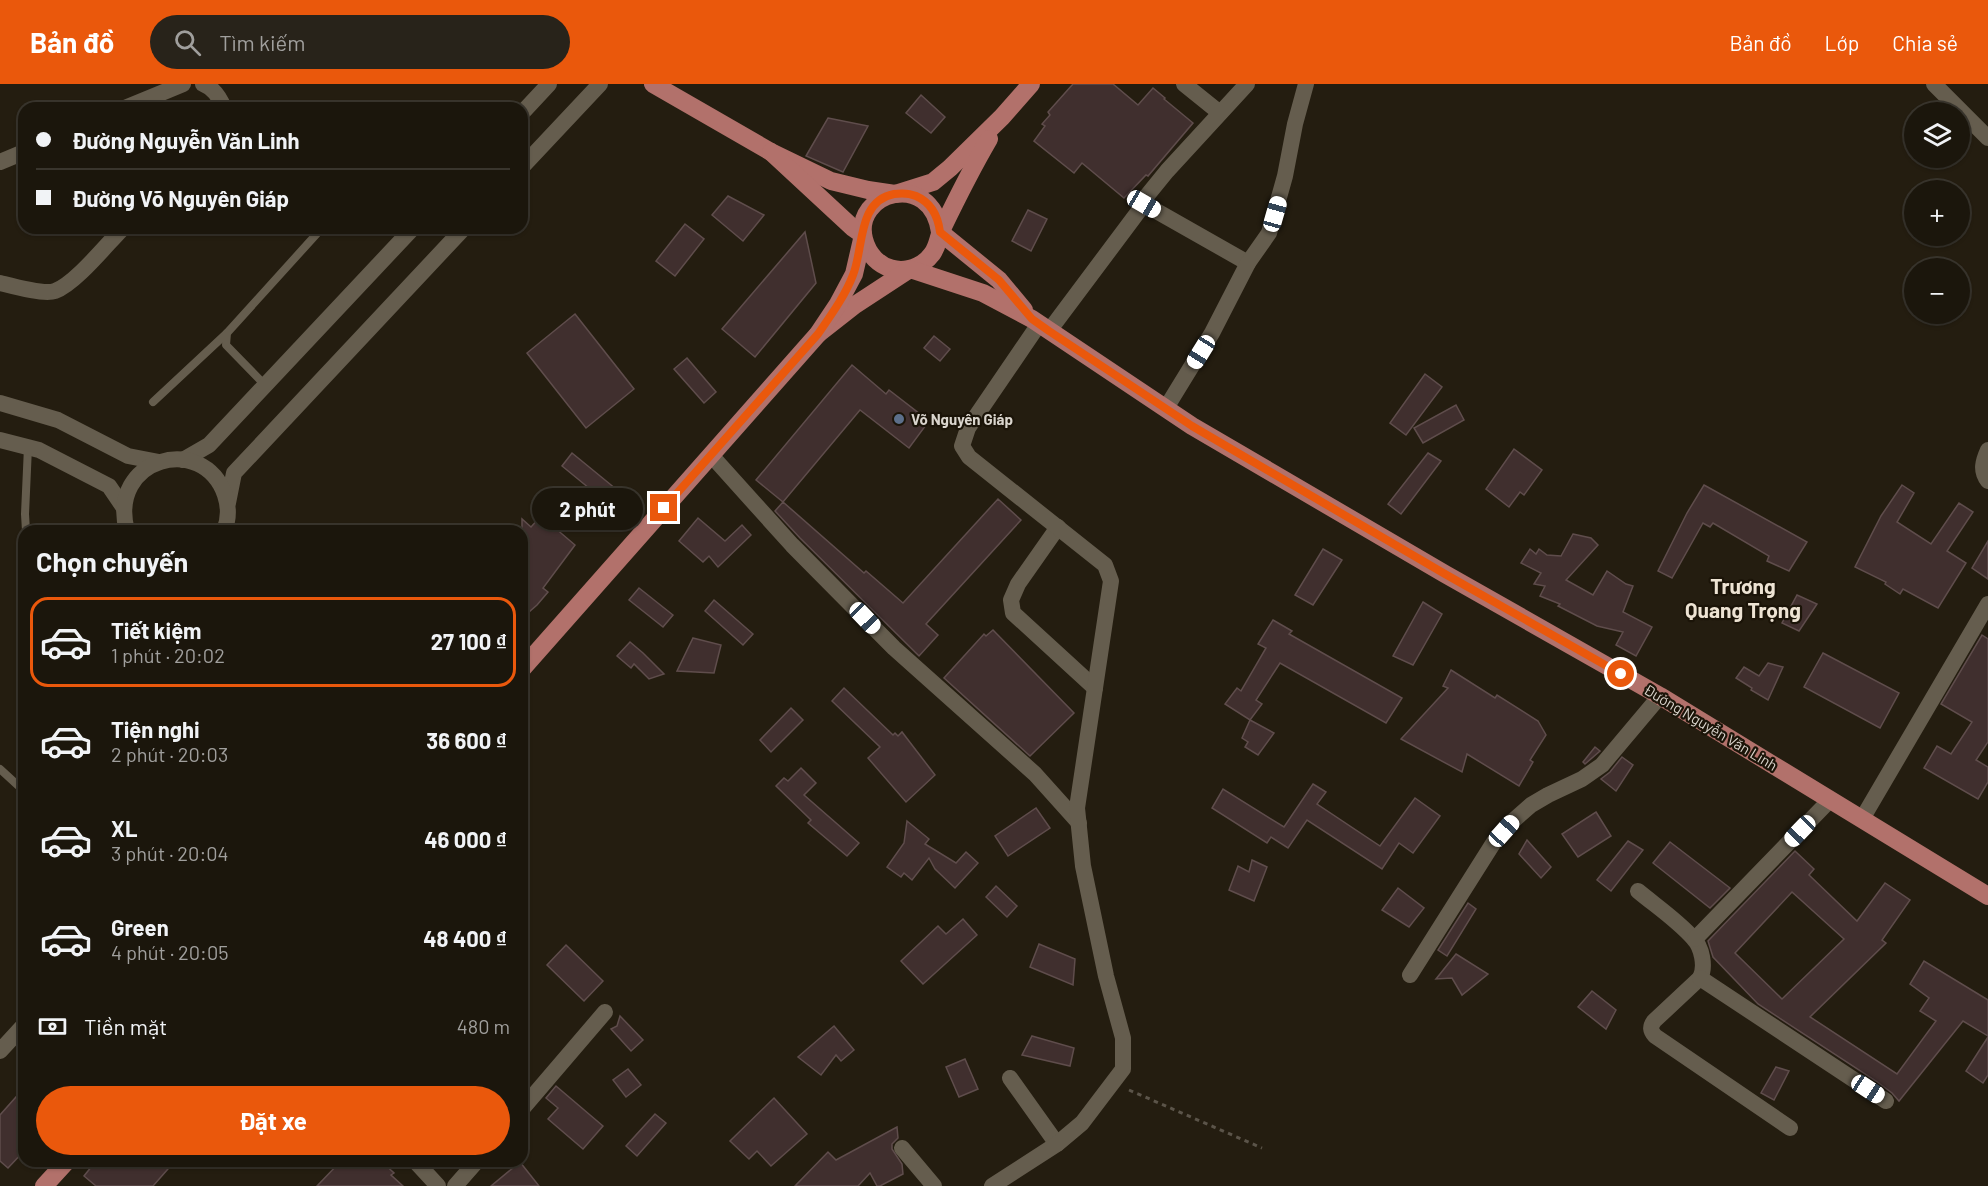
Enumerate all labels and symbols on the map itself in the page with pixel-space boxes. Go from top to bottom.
car [1124,187,1164,221]
car [1261,194,1289,234]
car [1184,332,1218,372]
place label: Võ Nguyên Giáp [911,410,1013,428]
marker: Võ Nguyên Giáp [892,412,906,426]
callout: 2 phút [532,487,643,529]
route end [650,494,677,521]
district label: Trương Quang Trọng [1685,573,1801,622]
car [846,599,884,637]
route start [1607,660,1634,687]
street label: Đường Nguyễn Văn Linh [1641,680,1781,774]
car [1485,812,1523,850]
car [1781,812,1819,850]
car [1848,1072,1888,1106]

